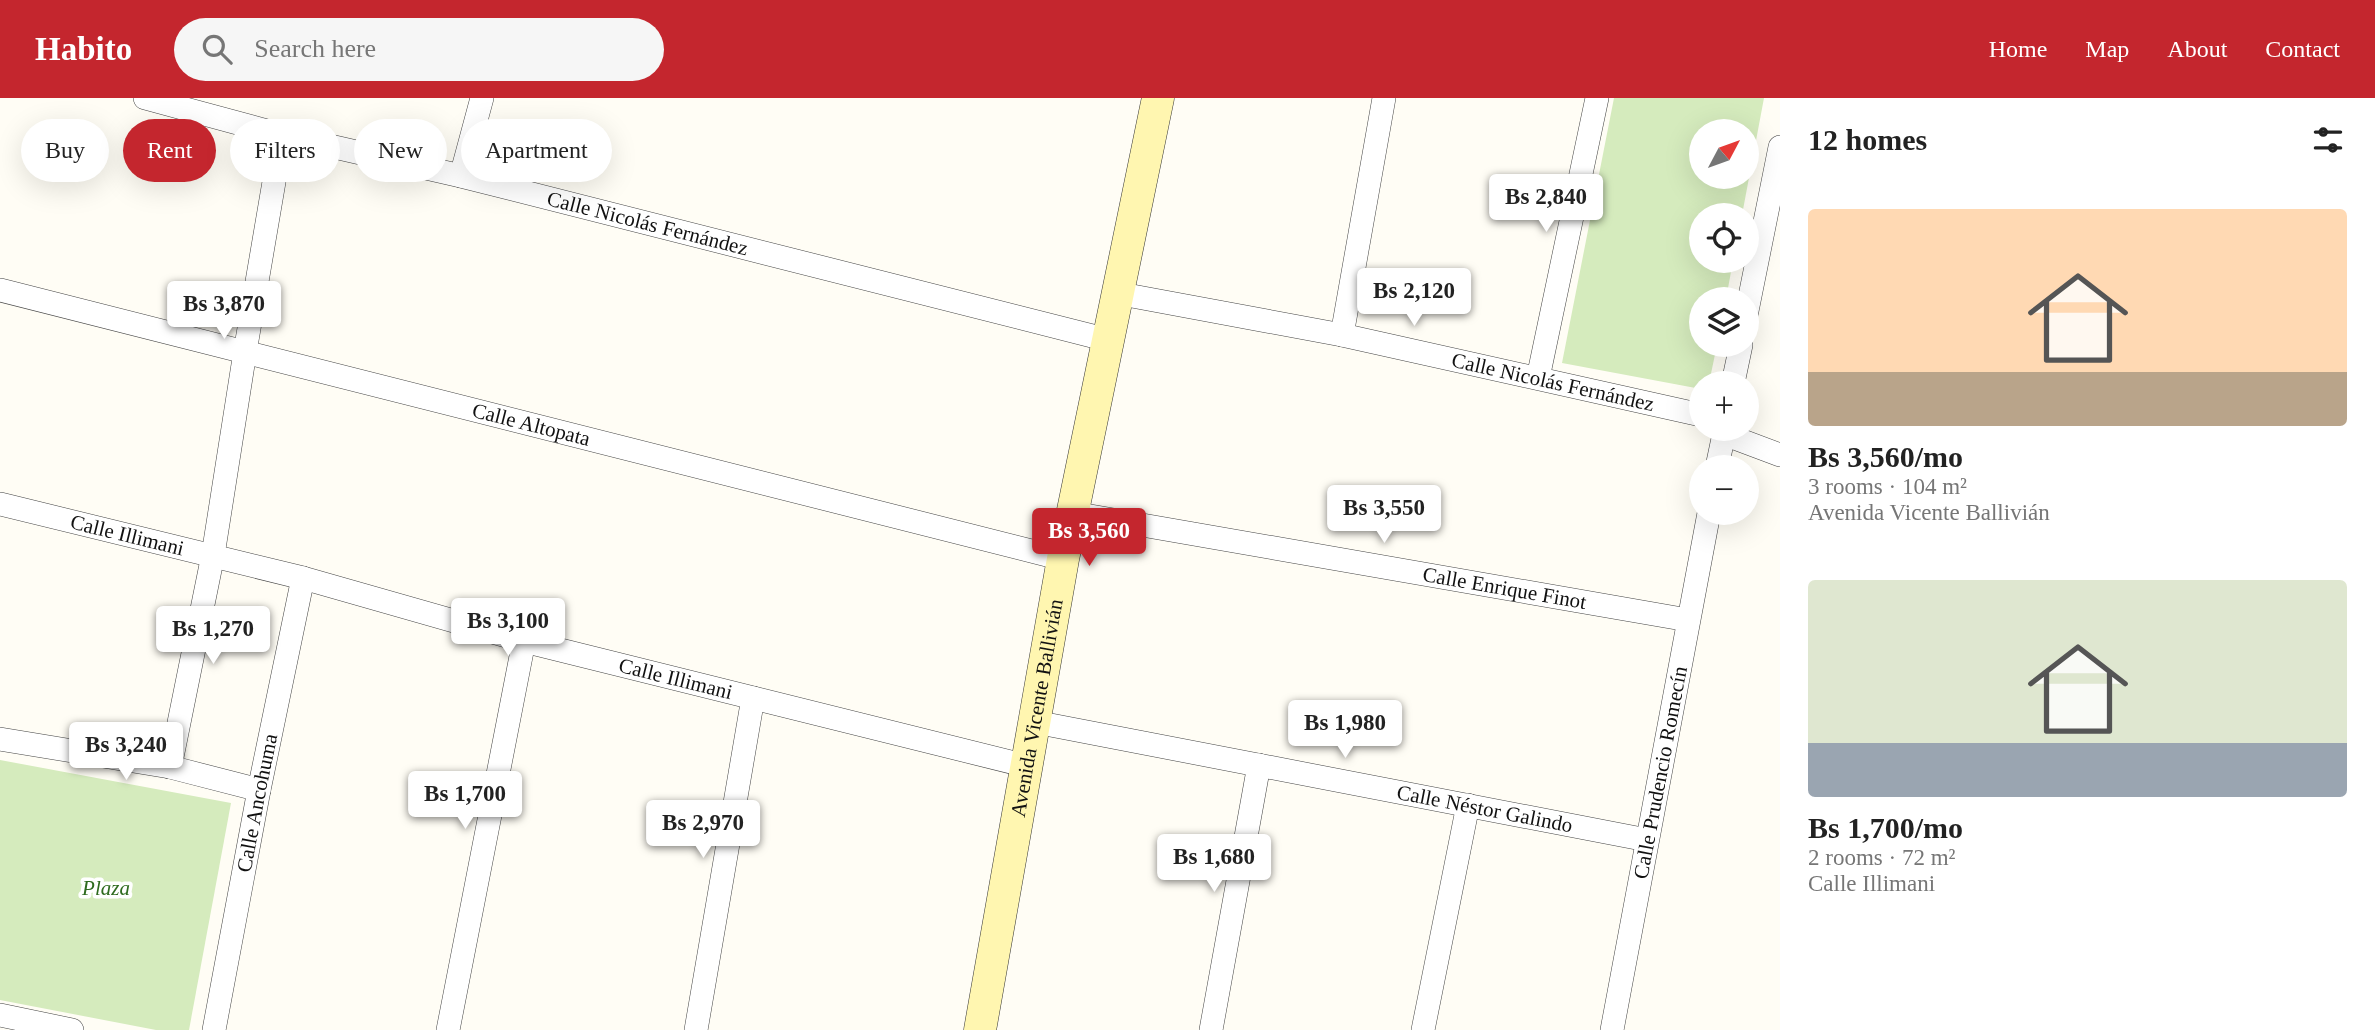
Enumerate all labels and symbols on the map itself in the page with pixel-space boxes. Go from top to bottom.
north arrow [1689,119,1759,189]
pin: Bs 2,840 [1474,174,1618,234]
street label: Calle Nicolás Fernández [544,186,751,260]
pin: Bs 2,120 [1342,268,1486,328]
pin: Bs 3,870 [152,282,296,341]
street label: Calle Nicolás Fernández [1450,348,1656,416]
street label: Calle Altopata [470,398,593,451]
pin: Bs 3,550 [1312,486,1456,545]
pin: Bs 3,560 [1017,508,1161,568]
street label: Calle Illimani [68,510,187,561]
street label: Calle Enrique Finot [1421,562,1588,614]
street label: Avenida Vicente Ballivián [1006,597,1068,819]
pin: Bs 3,100 [436,598,580,658]
pin: Bs 1,270 [141,606,285,666]
street label: Calle Illimani [616,653,735,704]
street label: Calle Prudencio Romecín [1629,664,1692,881]
pin: Bs 1,980 [1273,700,1417,760]
pin: Bs 3,240 [54,722,198,782]
street label: Calle Ancohuma [232,731,282,874]
pin: Bs 1,700 [393,772,537,831]
street label: Calle Néstor Galindo [1395,780,1575,837]
pin: Bs 2,970 [631,800,775,860]
pin: Bs 1,680 [1142,834,1286,894]
park label: Plaza [81,876,130,900]

